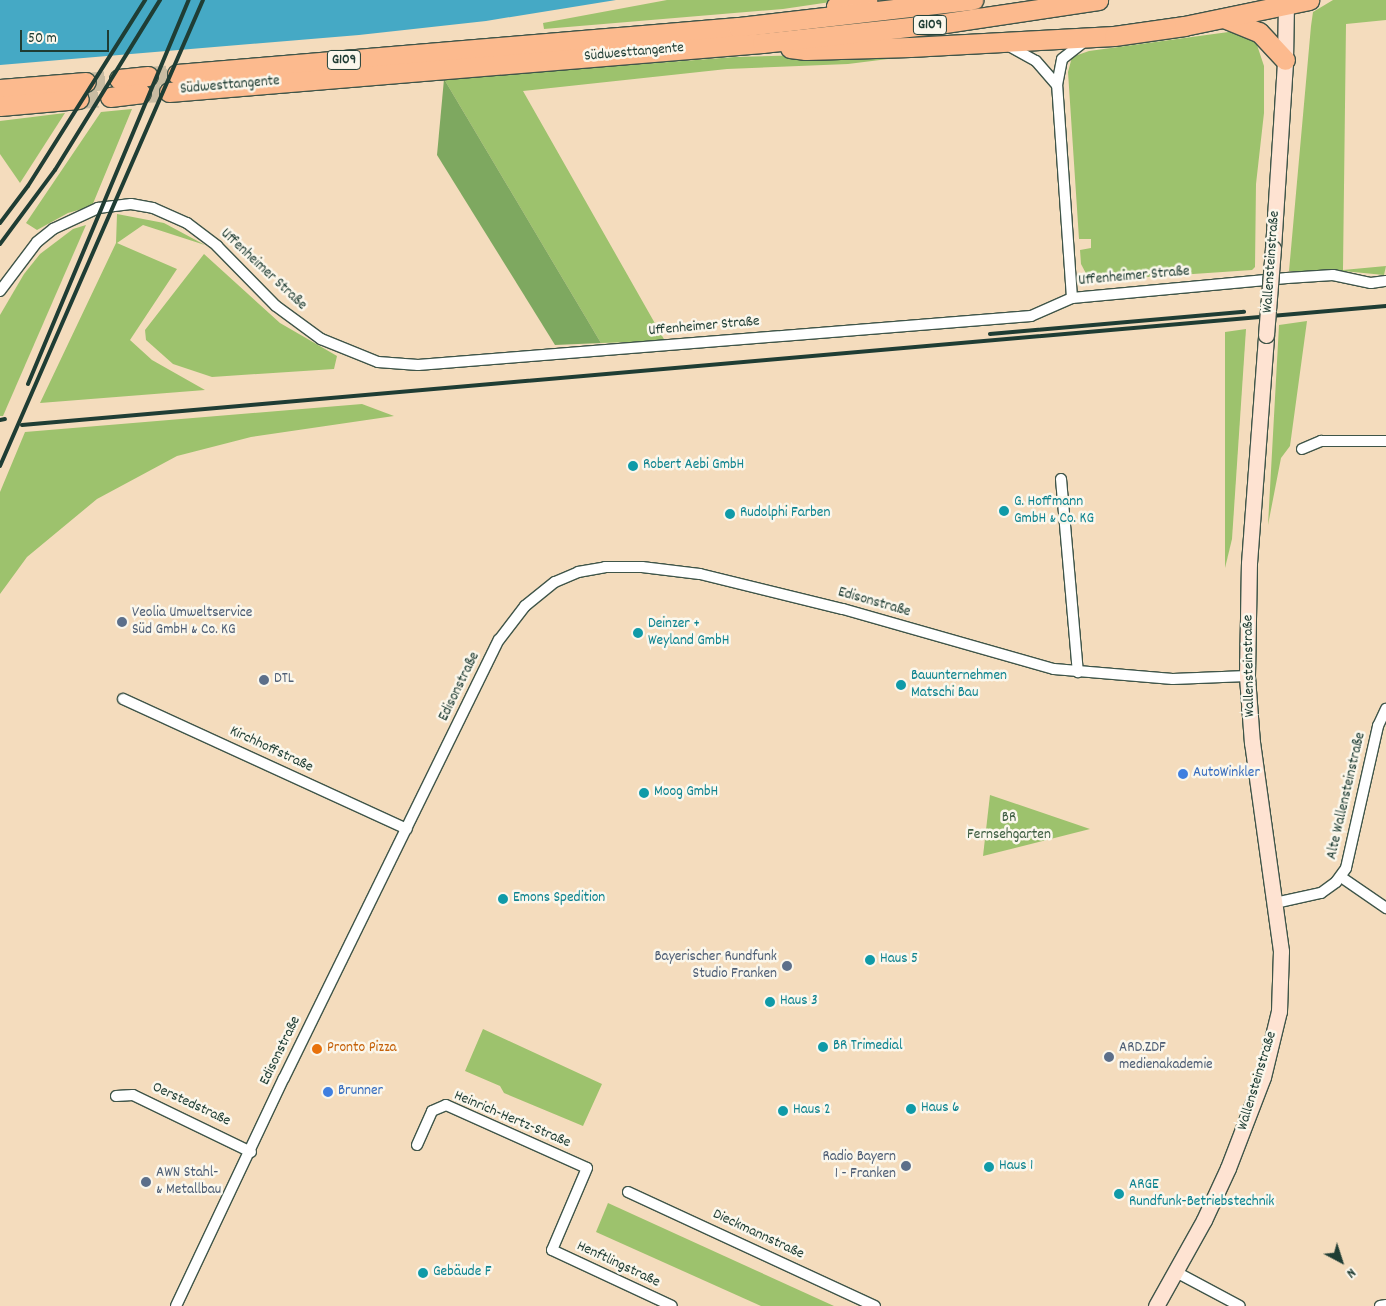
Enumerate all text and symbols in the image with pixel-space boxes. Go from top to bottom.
road number: G109 [912,14,948,36]
scale bar [22,20,111,52]
text: 50 m [28,28,57,50]
street label: Südwesttangente [583,40,685,66]
road number: G109 [326,48,362,72]
street label: Südwesttangente [179,73,281,99]
street label: Wallensteinstraße [1259,210,1285,314]
street label: Uffenheimer Straße [216,225,310,315]
street label: Uffenheimer Straße [1078,263,1190,291]
street label: Uffenheimer Straße [648,313,760,341]
place label: Robert Aebi GmbH [643,457,744,475]
marker: Robert Aebi GmbH [627,460,639,472]
place label: G. Hoffmann GmbH & Co. KG [1014,493,1094,528]
place label: Rudolphi Farben [740,505,830,523]
marker: G. Hoffmann GmbH & Co. KG [998,505,1010,517]
marker: Rudolphi Farben [724,508,736,520]
street label: Edisonstraße [836,584,912,622]
place label: Veolia Umweltservice Süd GmbH & Co. KG [132,604,252,639]
place label: Deinzer + Weyland GmbH [648,615,729,650]
street label: Wallensteinstraße [1240,615,1260,717]
marker: Veolia Umweltservice Süd GmbH & Co. KG [116,616,128,628]
marker: Deinzer + Weyland GmbH [632,627,644,639]
street label: Edisonstraße [436,649,484,725]
place label: Bauunternehmen Matschi Bau [911,667,1007,702]
place label: DTL [274,671,294,689]
marker: DTL [258,674,270,686]
marker: Bauunternehmen Matschi Bau [895,679,907,691]
street label: Kirchhoffstraße [226,723,316,777]
street label: Alte Wallensteinstraße [1324,731,1370,861]
place label: AutoWinkler [1193,765,1260,783]
marker: AutoWinkler [1177,768,1189,780]
place label: Moog GmbH [654,784,718,802]
marker: Moog GmbH [638,787,650,799]
park label: BR Fernsehgarten [967,809,1051,844]
place label: Emons Spedition [513,890,605,908]
marker: Emons Spedition [497,893,509,905]
place label: Bayerischer Rundfunk Studio Franken [654,948,777,983]
place label: Haus 5 [880,951,918,969]
marker: Haus 5 [864,954,876,966]
marker: Bayerischer Rundfunk Studio Franken [781,960,793,972]
place label: Haus 3 [780,993,818,1011]
marker: Haus 3 [764,996,776,1008]
street label: Edisonstraße [257,1013,305,1089]
street label: Wallensteinstraße [1234,1029,1282,1133]
place label: BR Trimedial [833,1038,902,1056]
place label: ARD.ZDF medienakademie [1119,1039,1213,1074]
place label: Pronto Pizza [327,1040,397,1058]
marker: BR Trimedial [817,1041,829,1053]
marker: Pronto Pizza [311,1043,323,1055]
marker: ARD.ZDF medienakademie [1103,1051,1115,1063]
street label: Oerstedstraße [149,1079,233,1131]
place label: Brunner [338,1083,383,1101]
marker: Brunner [322,1086,334,1098]
street label: Heinrich-Hertz-Straße [451,1087,573,1153]
place label: Haus 6 [921,1100,959,1118]
place label: Haus 2 [793,1102,830,1120]
marker: Haus 6 [905,1103,917,1115]
marker: Haus 2 [777,1105,789,1117]
place label: Radio Bayern 1 - Franken [822,1148,896,1183]
place label: Haus 1 [999,1158,1033,1176]
marker: Radio Bayern 1 - Franken [900,1160,912,1172]
marker: Haus 1 [983,1161,995,1173]
place label: AWN Stahl- & Metallbau [156,1164,221,1199]
marker: AWN Stahl- & Metallbau [140,1176,152,1188]
place label: ARGE Rundfunk-Betriebstechnik [1129,1176,1275,1211]
marker: ARGE Rundfunk-Betriebstechnik [1113,1188,1125,1200]
street label: Dieckmannstraße [709,1206,807,1264]
north arrow [1316,1236,1366,1286]
street label: Henftlingstraße [573,1238,663,1292]
text: N [1342,1263,1360,1282]
place label: Gebäude F [433,1264,491,1282]
marker: Gebäude F [417,1267,429,1279]

